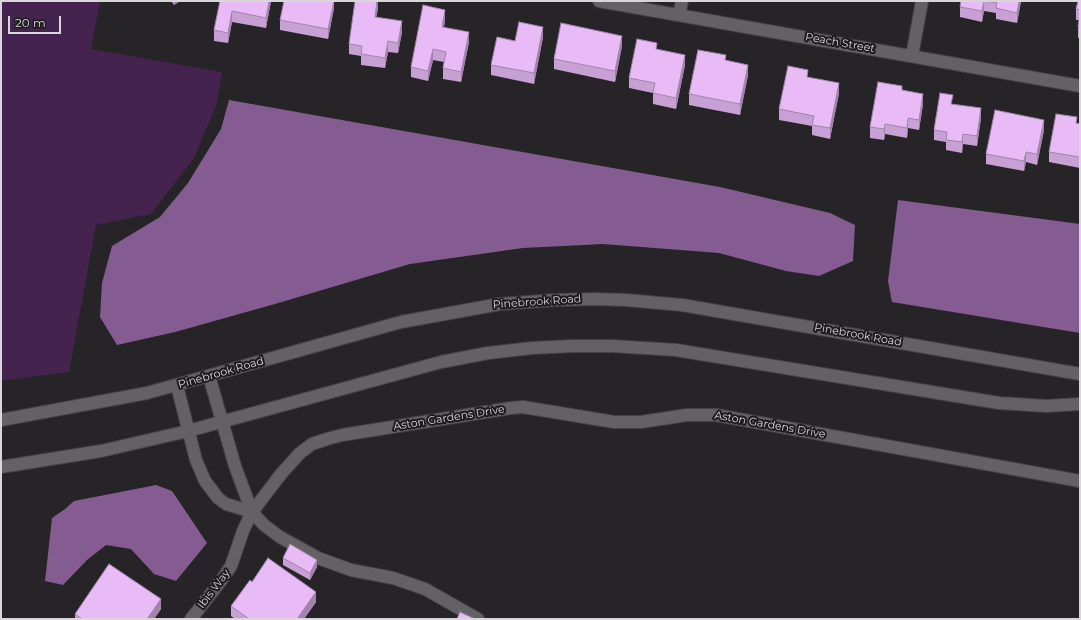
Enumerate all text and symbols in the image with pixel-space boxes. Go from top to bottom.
scale bar [10,8,63,34]
text: 20 m [15,15,46,30]
street label: Peach Street [804,30,876,56]
street label: Pinebrook Road [492,292,582,312]
street label: Pinebrook Road [813,321,903,349]
street label: Pinebrook Road [177,354,265,392]
street label: Aston Gardens Drive [392,403,506,433]
street label: Aston Gardens Drive [713,409,827,441]
street label: Ibis Way [195,567,233,611]

